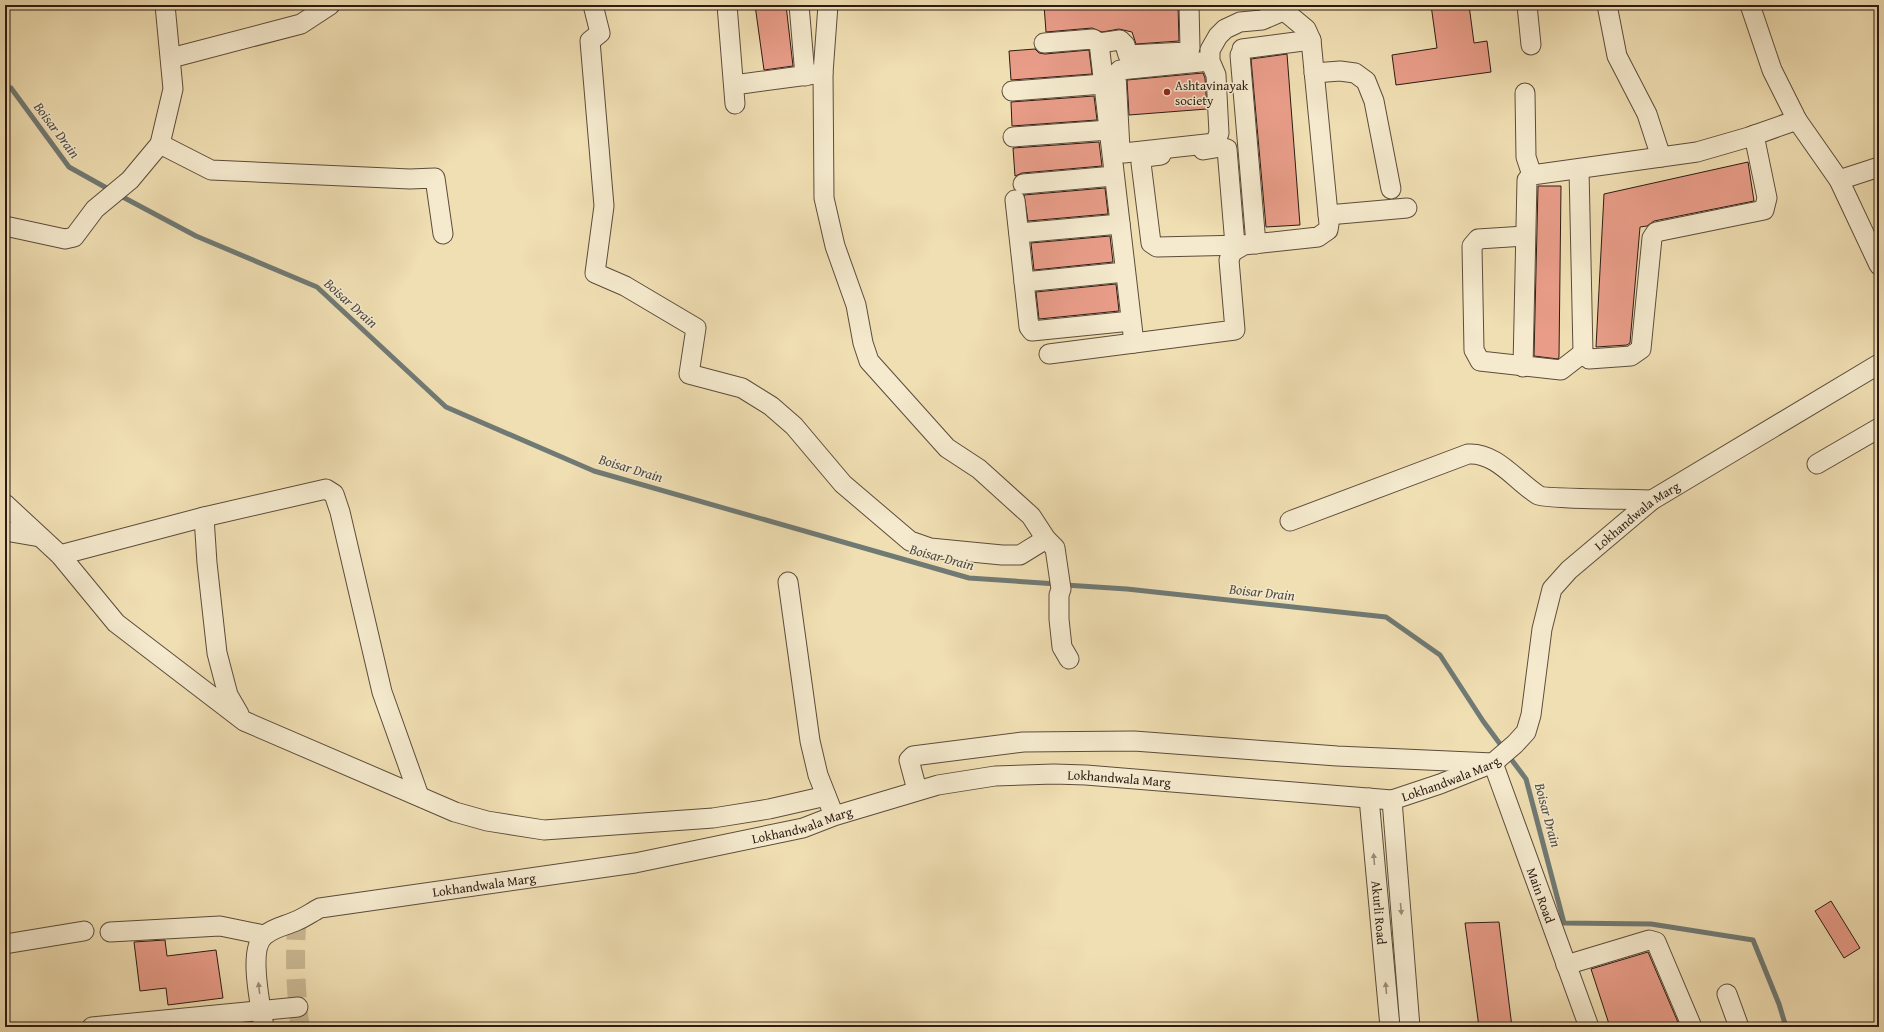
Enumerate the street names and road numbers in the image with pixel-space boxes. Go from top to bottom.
street label: Lokhandwala Marg [1590,476,1684,555]
street label: Lokhandwala Marg [1399,751,1505,806]
street label: Lokhandwala Marg [1067,765,1172,791]
street label: Lokhandwala Marg [750,801,855,848]
street label: Main Road [1522,865,1560,926]
street label: Lokhandwala Marg [431,868,537,901]
street label: Akurli Road [1367,880,1392,945]

